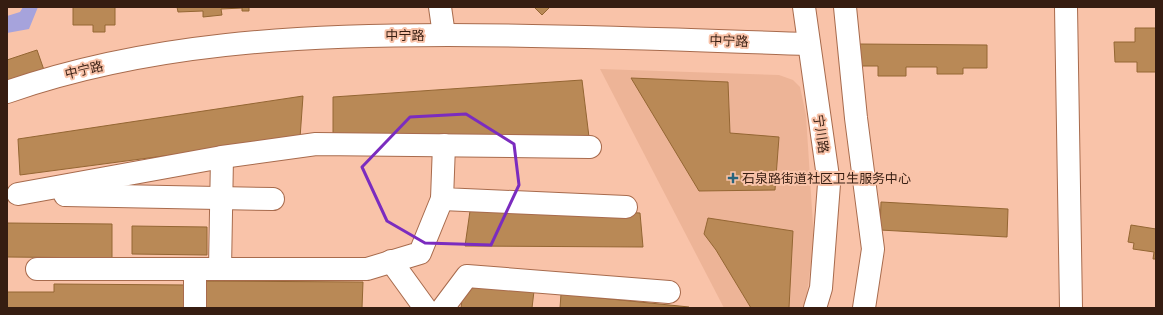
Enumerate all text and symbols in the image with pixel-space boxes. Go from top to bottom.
street label: 中宁路 [385,27,425,44]
street label: 中宁路 [709,32,749,50]
street label: 中宁路 [63,57,105,83]
street label: 宁川路 [810,113,832,155]
place label: 石泉路街道社区卫生服务中心 [742,170,911,187]
marker: 石泉路街道社区卫生服务中心 [727,172,739,184]

